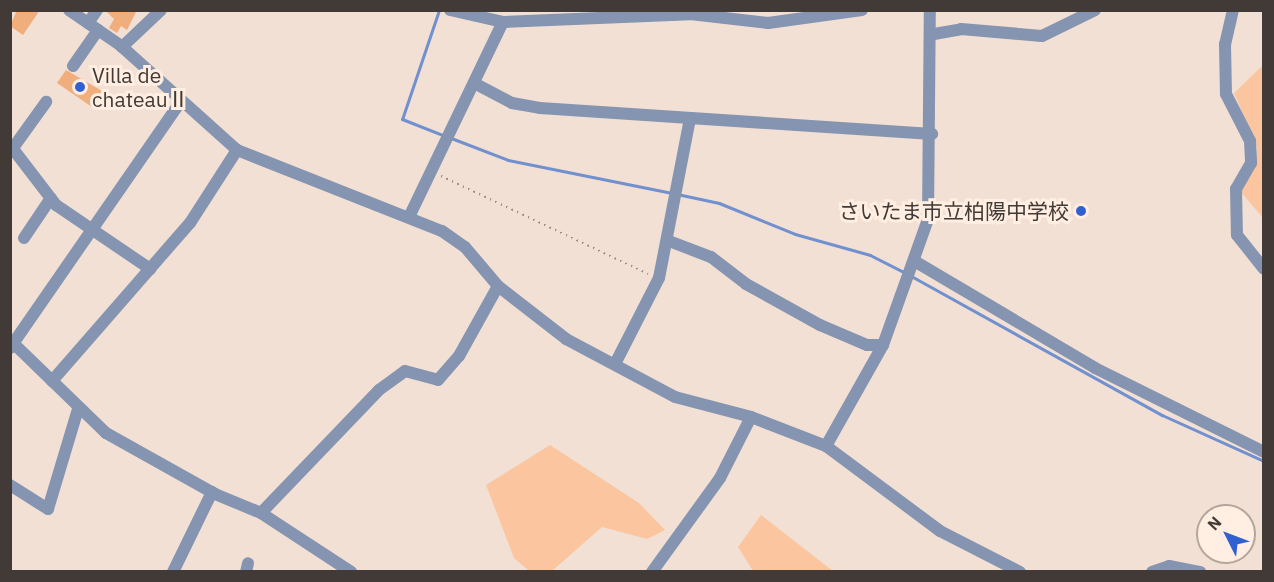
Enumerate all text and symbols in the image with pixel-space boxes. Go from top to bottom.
place label: Villa de chateauⅡ [92,62,189,112]
marker: Villa de chateauⅡ [73,80,87,94]
place label: さいたま市立柏陽中学校 [838,198,1069,224]
marker: さいたま市立柏陽中学校 [1074,204,1088,218]
north arrow [1196,504,1256,564]
text: N [1203,512,1225,534]

